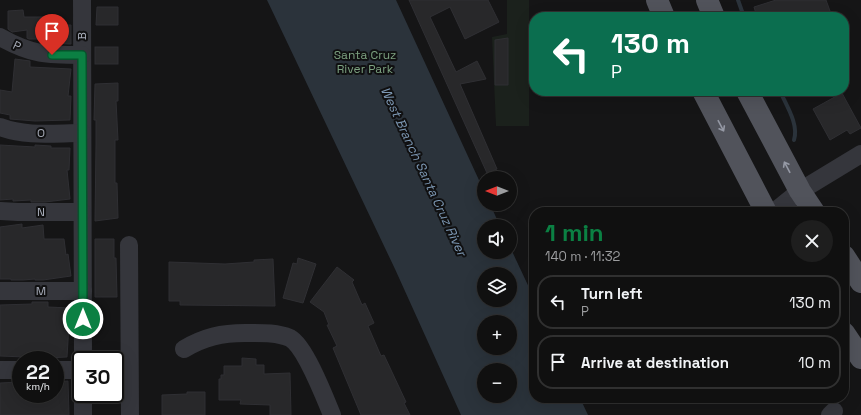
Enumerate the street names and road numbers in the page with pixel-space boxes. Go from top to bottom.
street label: B [74,32,90,40]
street label: P [10,37,24,55]
street label: O [37,125,45,141]
street label: N [37,204,45,220]
street label: M [36,283,46,299]

